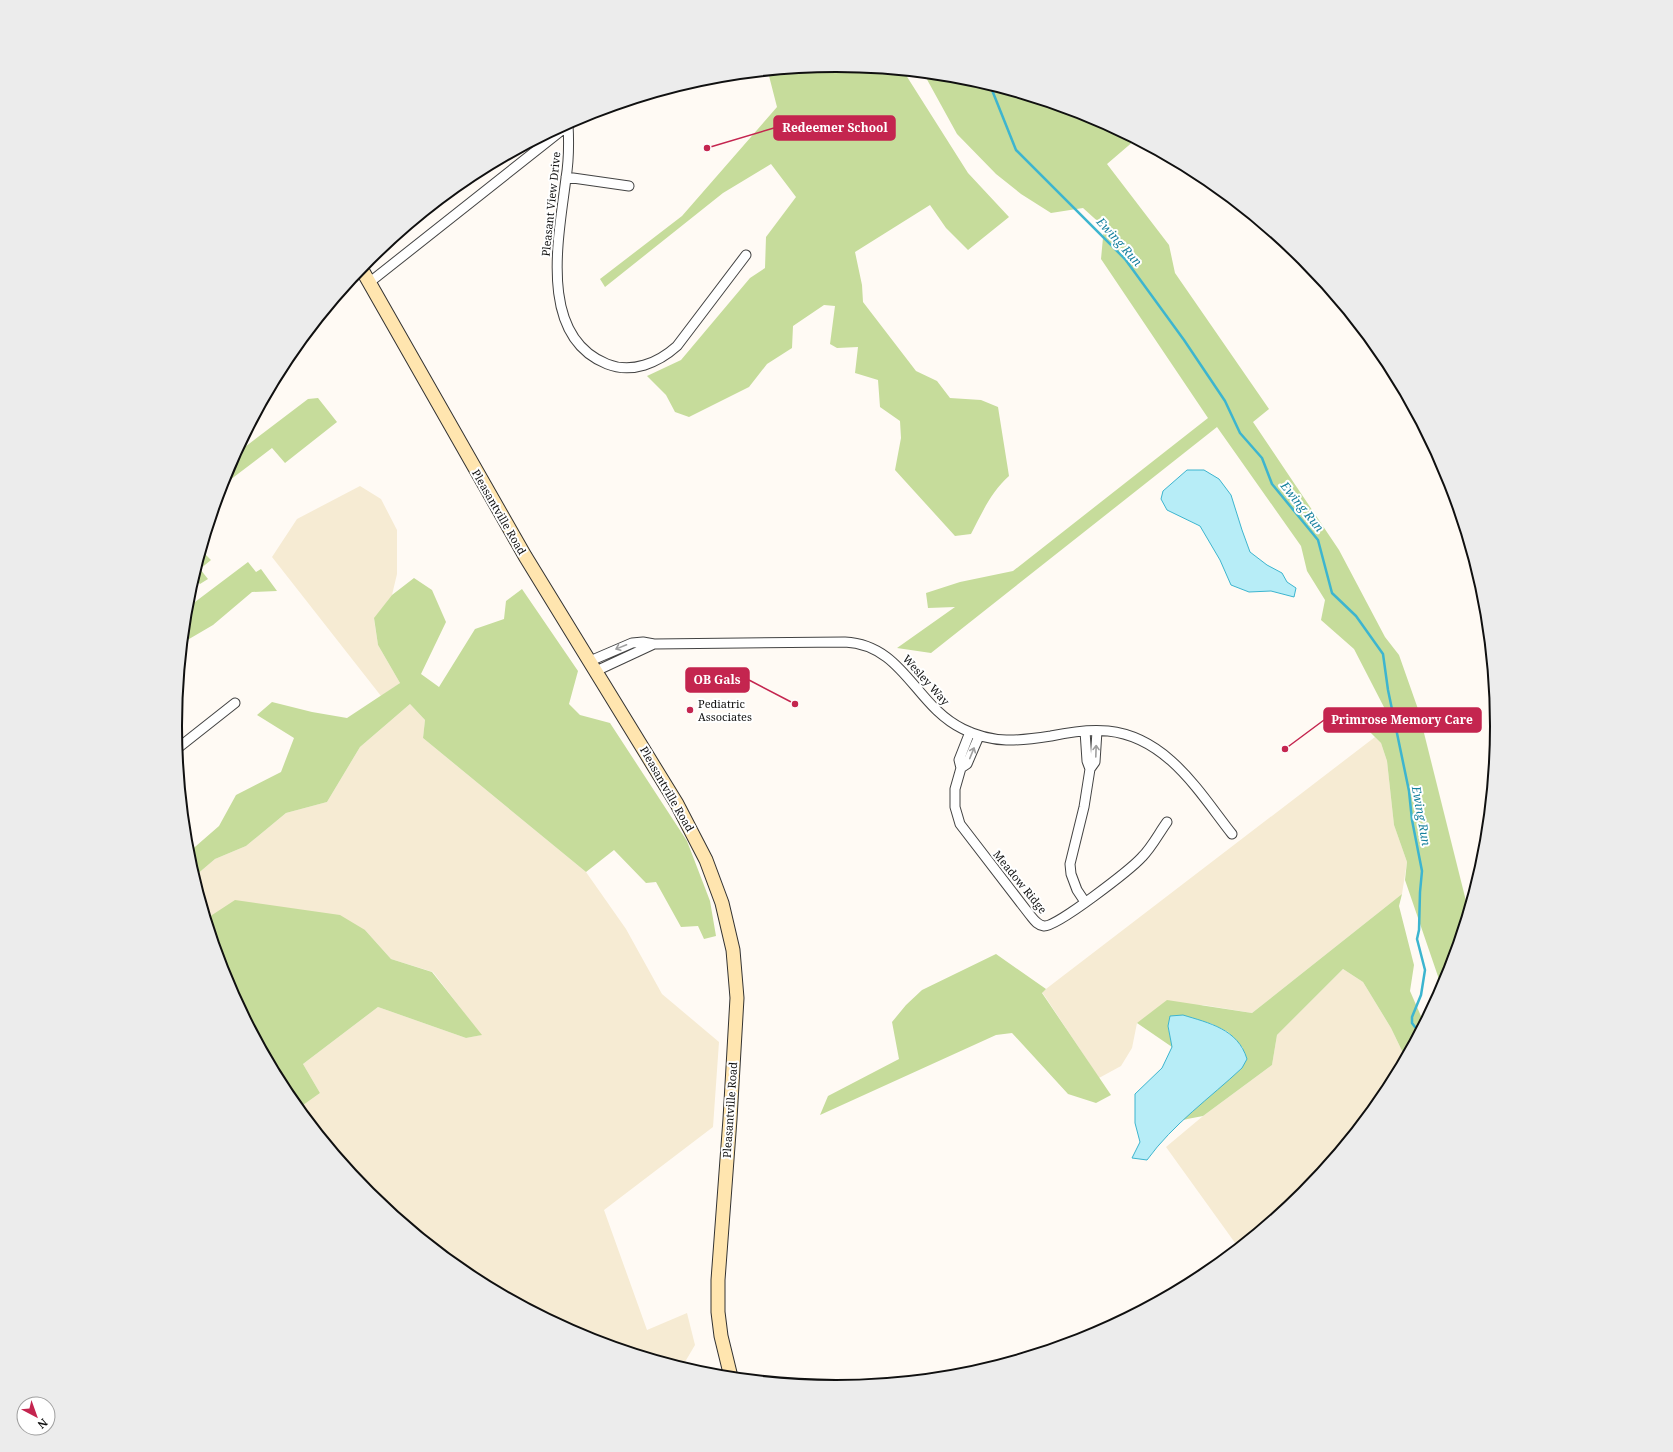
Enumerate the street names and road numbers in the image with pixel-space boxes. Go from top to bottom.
street label: Pleasant View Drive [538,151,563,257]
street label: Pleasantville Road [469,466,530,557]
street label: Wesley Way [900,651,954,709]
street label: Pleasantville Road [637,743,698,834]
street label: Meadow Ridge [990,847,1051,916]
street label: Pleasantville Road [719,1061,740,1158]

